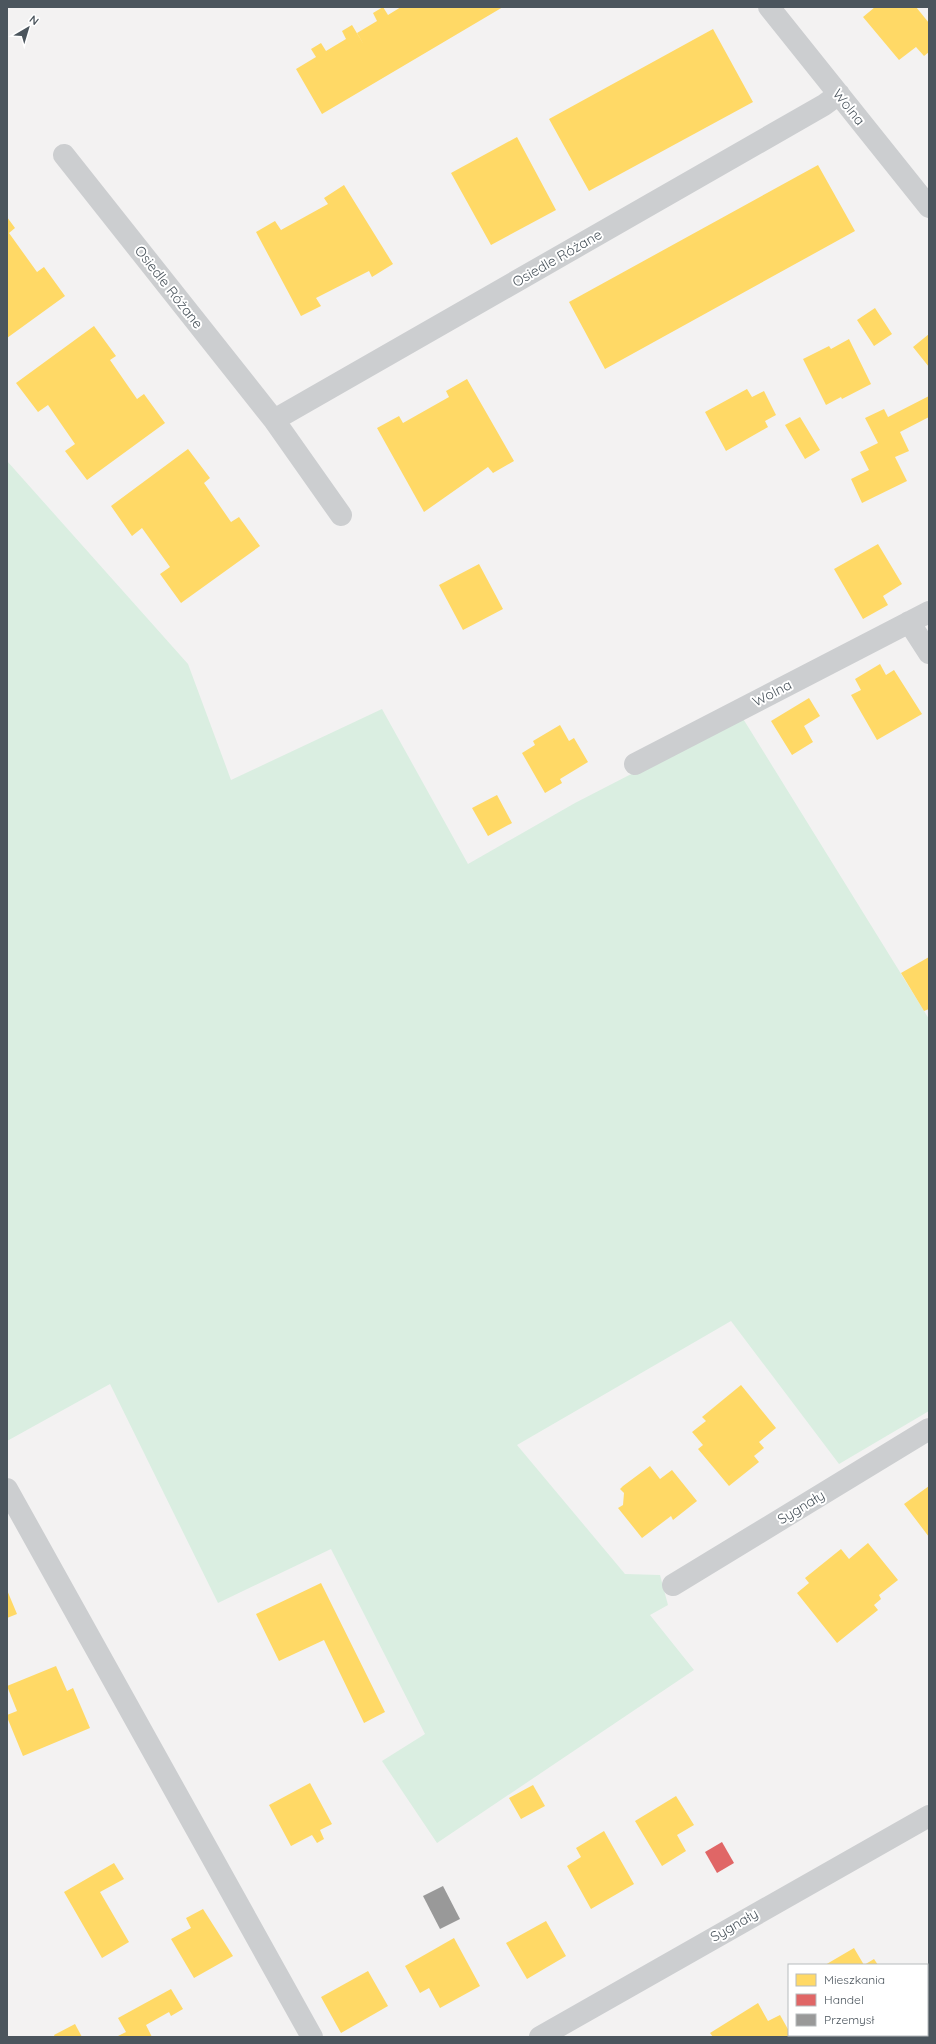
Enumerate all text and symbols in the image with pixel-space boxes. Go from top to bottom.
north arrow [8,8,48,48]
text: N [27,12,42,28]
street label: Wolna [829,85,869,129]
street label: Osiedle Różane [509,225,605,291]
street label: Osiedle Różane [131,242,207,332]
street label: Wolna [749,676,795,710]
street label: Sygnały [774,1486,828,1528]
street label: Sygnały [707,1904,761,1946]
legend [788,1964,928,2036]
text: Mieszkania [824,1972,885,1987]
text: Handel [824,1992,864,2007]
text: Przemysł [824,2012,874,2027]

